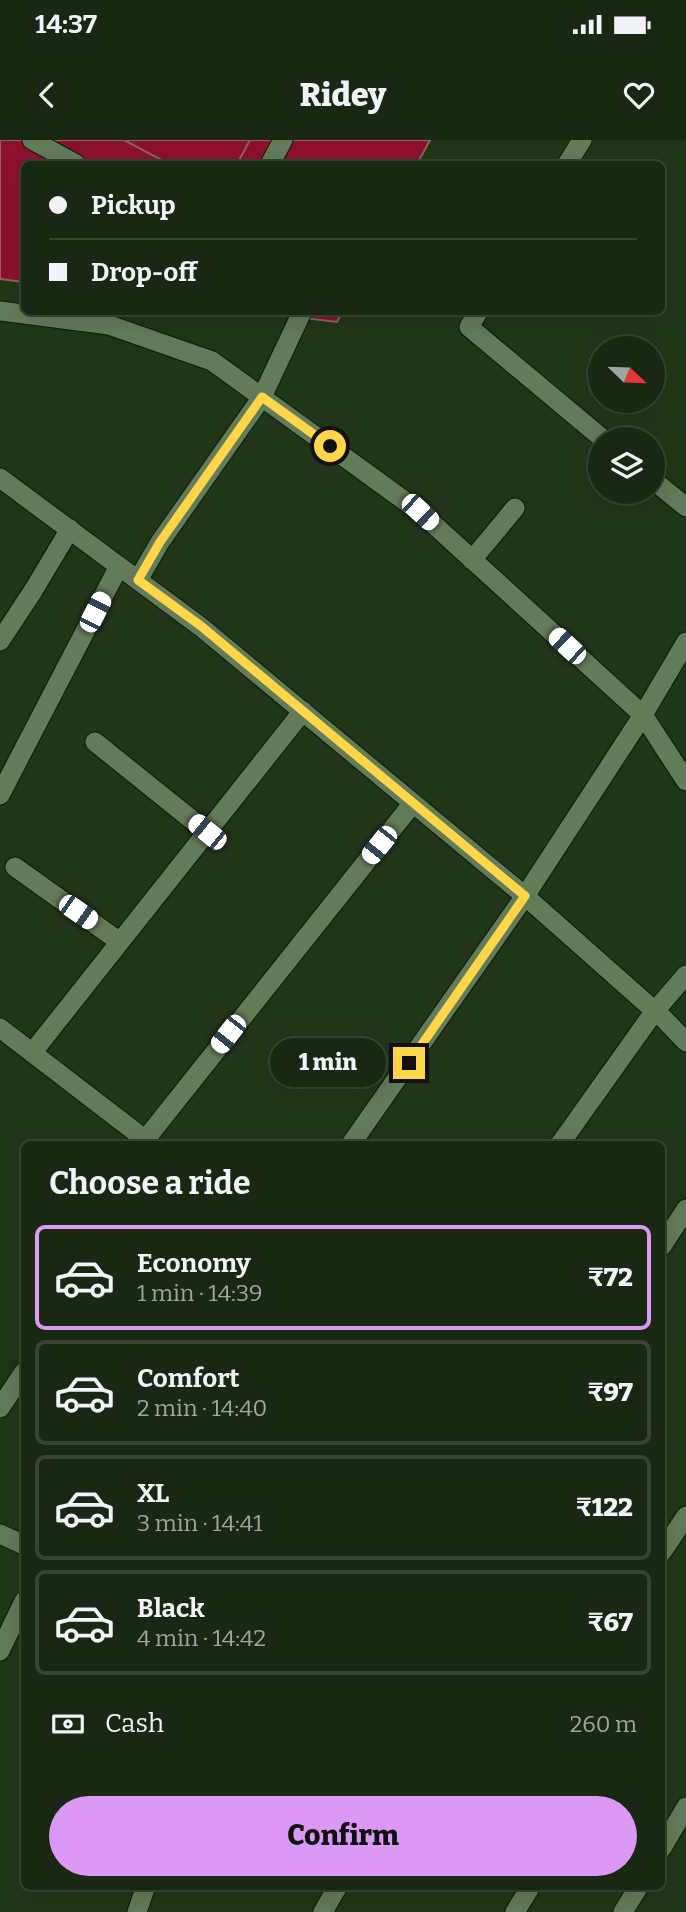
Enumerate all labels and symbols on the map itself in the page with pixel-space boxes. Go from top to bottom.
north arrow [588,336,665,413]
route start [314,430,346,462]
car [398,490,443,534]
car [77,589,114,635]
car [545,624,590,668]
car [185,811,230,853]
car [358,822,401,868]
car [55,891,102,933]
car [207,1011,250,1057]
callout: 1 min [269,1038,384,1088]
route end [393,1047,425,1079]

